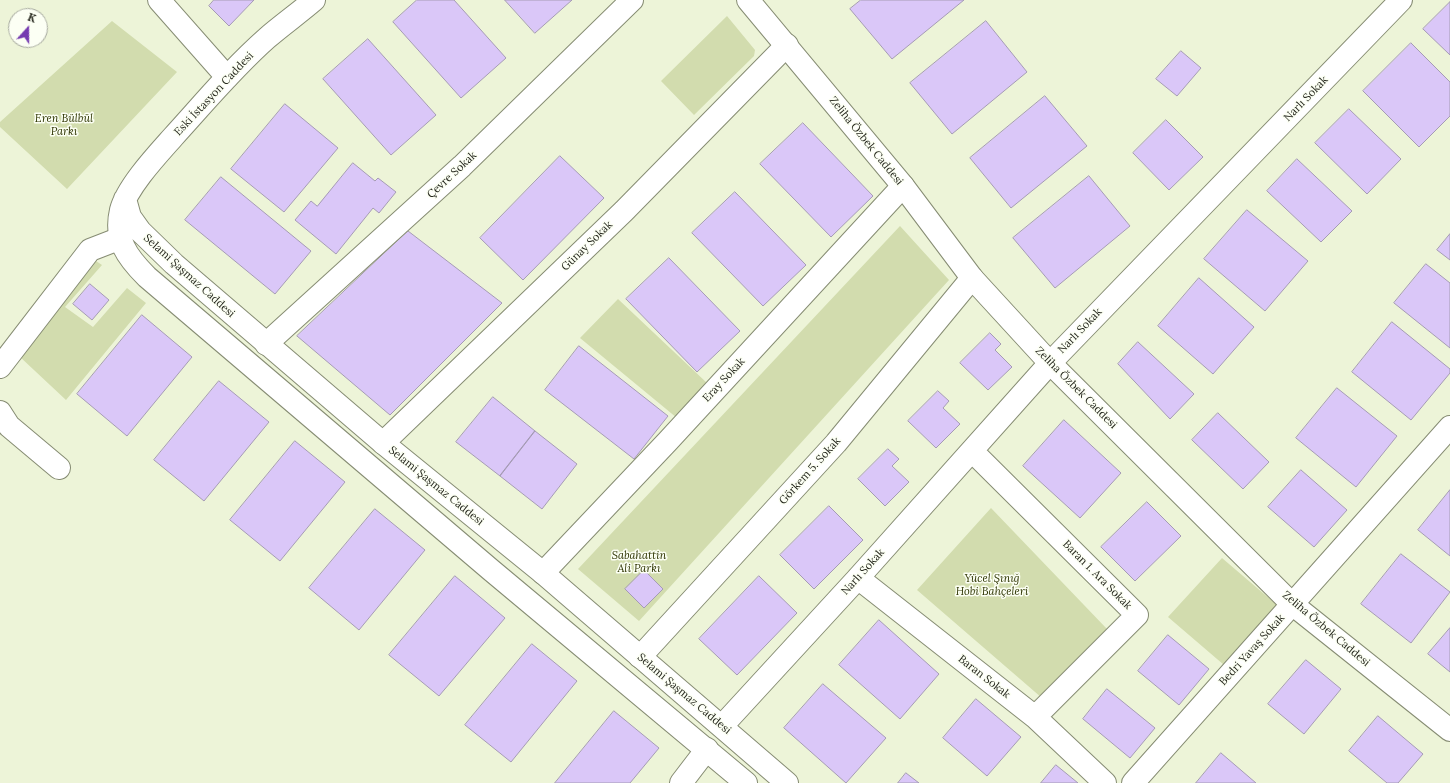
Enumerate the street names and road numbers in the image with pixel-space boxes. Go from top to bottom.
street label: Eski İstasyon Caddesi [172,49,256,139]
street label: Narlı Sokak [1281,74,1331,124]
street label: Zeliha Özbek Caddesi [826,94,906,188]
street label: Çevre Sokak [425,149,479,201]
street label: Günay Sokak [559,218,615,274]
street label: Selami Şaşmaz Caddesi [141,231,237,321]
street label: Narlı Sokak [1055,306,1105,356]
street label: Zeliha Özbek Caddesi [1032,344,1120,432]
street label: Eray Sokak [700,355,748,405]
street label: Görkem 5. Sokak [776,435,844,507]
street label: Selami Şaşmaz Caddesi [386,444,486,528]
street label: Baran 1. Ara Sokak [1060,538,1134,612]
street label: Narlı Sokak [839,546,887,598]
street label: Zeliha Özbek Caddesi [1280,589,1372,669]
street label: Bedri Yavaş Sokak [1217,612,1287,688]
street label: Selami Şaşmaz Caddesi [634,651,734,737]
street label: Baran Sokak [955,653,1013,701]

